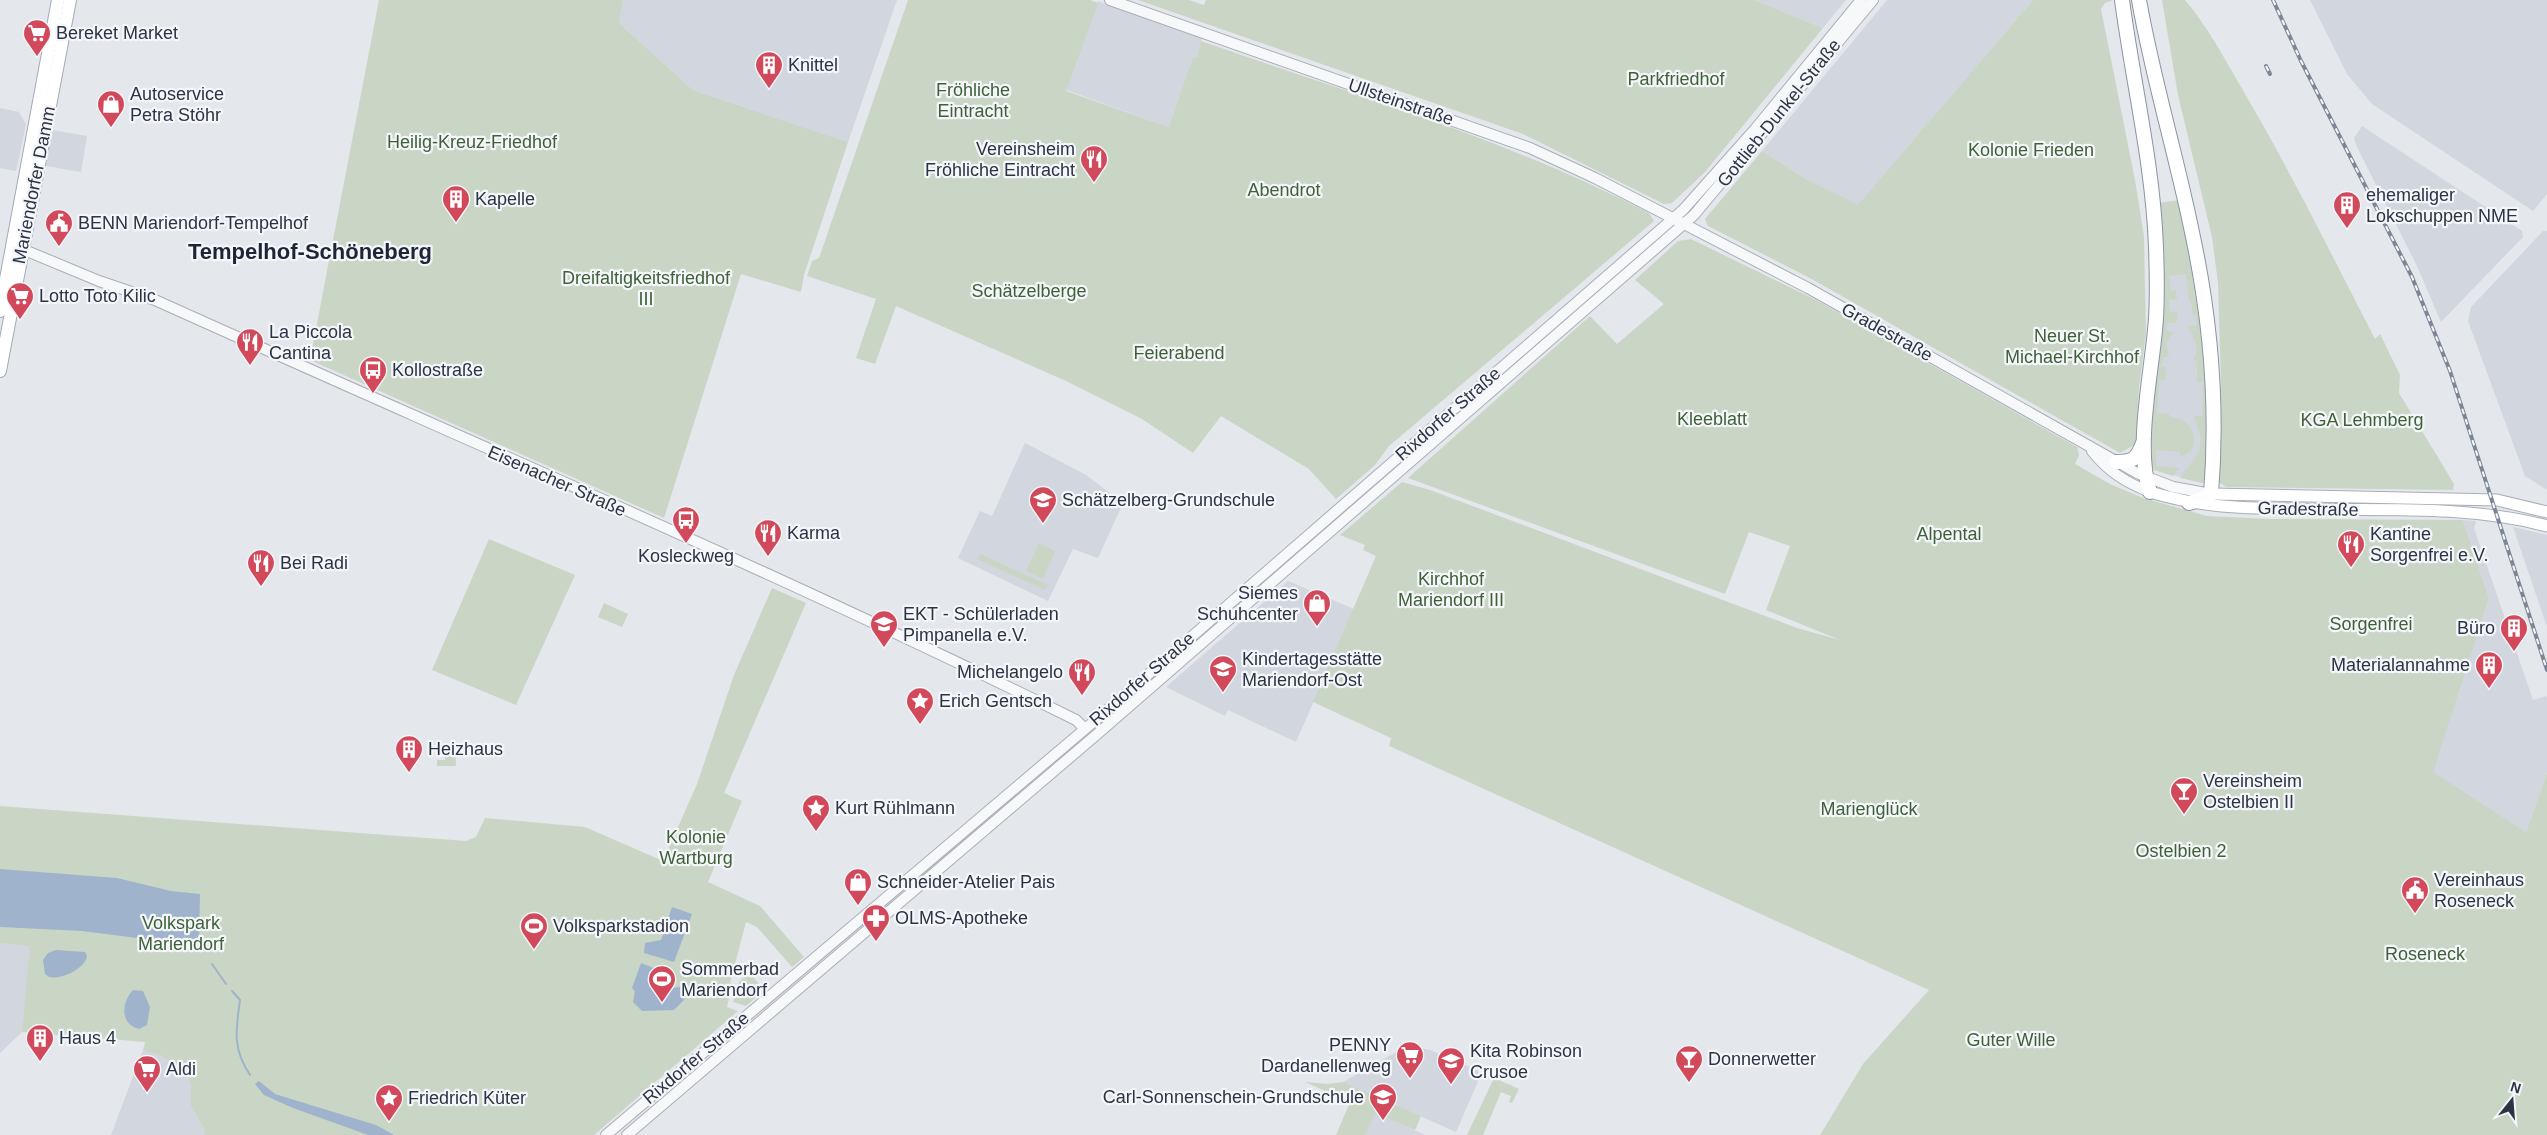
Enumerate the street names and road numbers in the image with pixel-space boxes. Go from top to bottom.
street label: Gottlieb-Dunkel-Straße [1713,35,1845,191]
street label: Ullsteinstraße [1346,75,1456,129]
street label: Mariendorfer Damm [9,105,59,265]
street label: Gradestraße [1838,299,1936,365]
street label: Rixdorfer Straße [1392,363,1504,465]
street label: Eisenacher Straße [485,442,629,520]
street label: Gradestraße [2257,498,2359,520]
street label: Rixdorfer Straße [1086,628,1198,730]
street label: Rixdorfer Straße [639,1008,753,1108]

